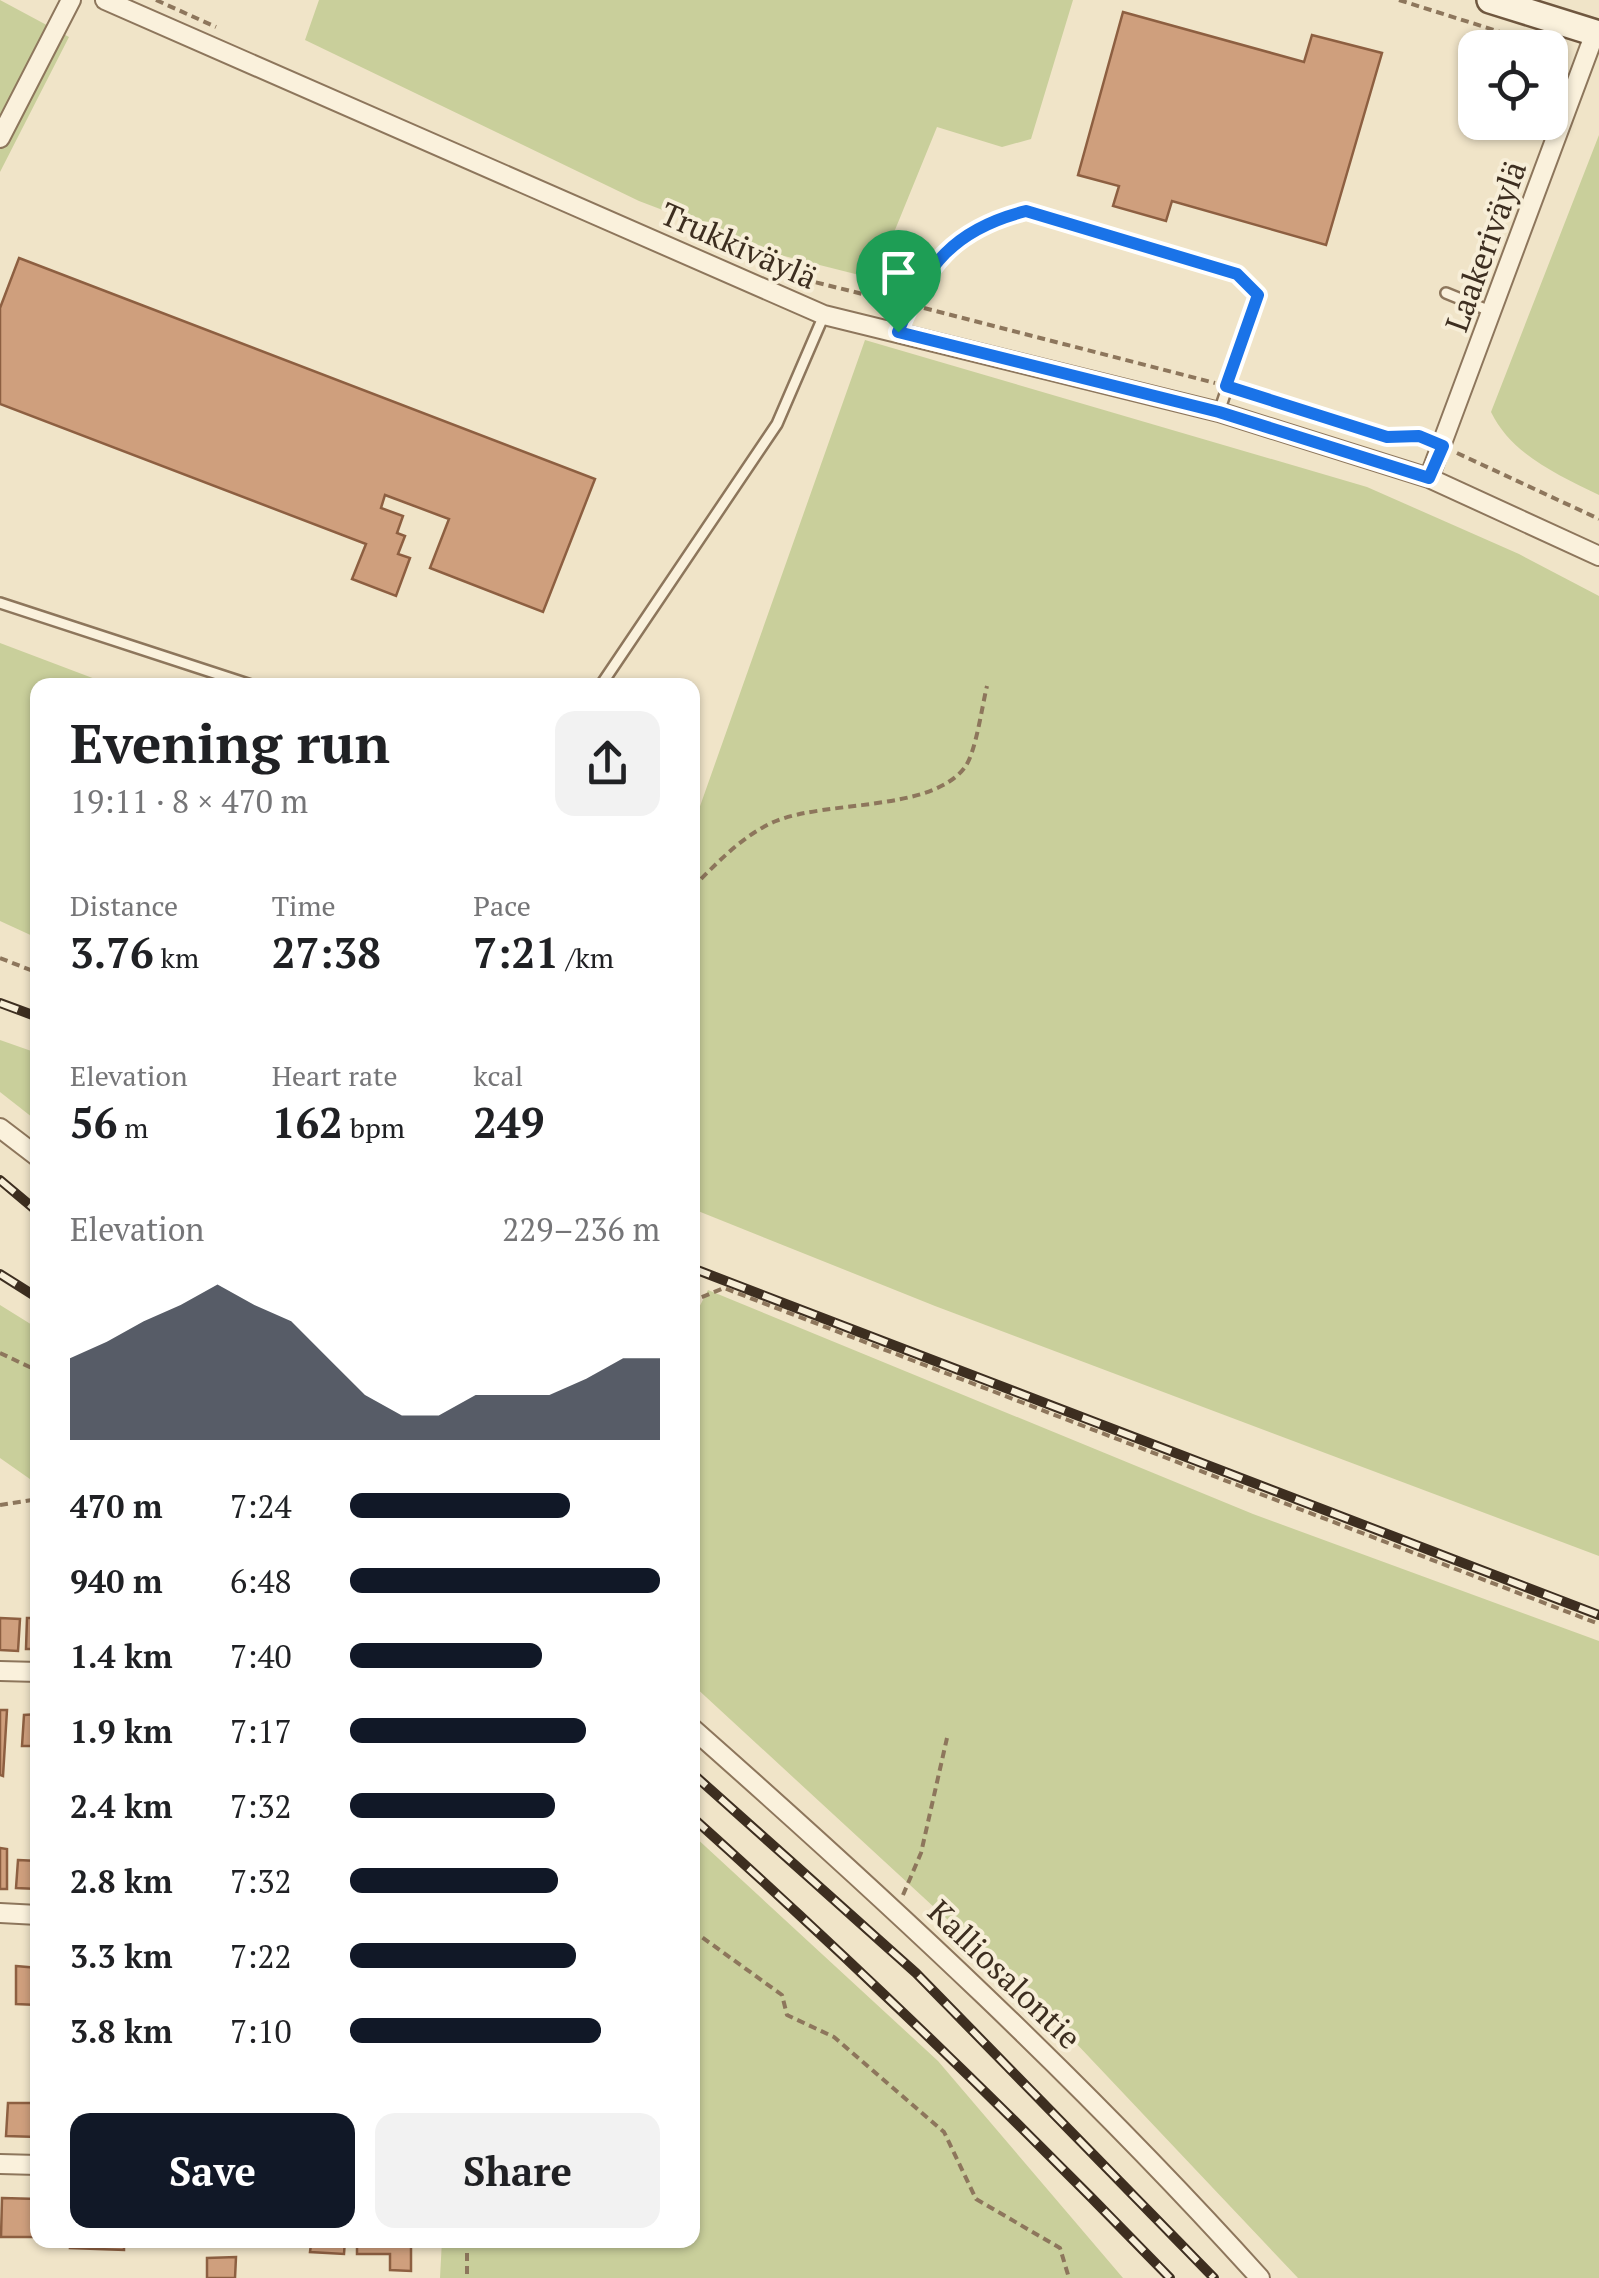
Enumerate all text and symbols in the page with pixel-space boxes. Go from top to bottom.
map controls [1458,30,1568,140]
button: locate [1458,30,1568,140]
street label: Laakeriväylä [1435,155,1535,337]
street label: Trukkiväylä [654,192,824,298]
pin [856,230,941,333]
icon: arrive [871,245,926,300]
text: Evening run [70,706,390,779]
button: share [555,711,660,816]
text: 19:11 · 8 × 470 m [70,780,308,822]
text: Distance [70,887,178,924]
text: Time [272,887,336,924]
text: Pace [473,887,531,924]
text: 3.76 [70,924,154,980]
text: 27:38 [272,924,381,980]
text: 7:21 [473,924,559,980]
text: km [154,939,199,976]
text: /km [559,939,614,976]
text: Elevation [70,1057,188,1094]
text: Heart rate [272,1057,398,1094]
text: kcal [473,1057,523,1094]
text: 56 [70,1094,117,1150]
text: 162 [272,1094,343,1150]
text: 249 [473,1094,545,1150]
text: m [117,1109,148,1146]
text: bpm [343,1109,405,1146]
text: Elevation [70,1208,204,1250]
text: 229–236 m [502,1208,660,1250]
text: 470 m [70,1485,162,1527]
text: 7:24 [230,1485,292,1527]
text: 940 m [70,1560,162,1602]
text: 6:48 [230,1560,292,1602]
text: 1.4 km [70,1635,173,1677]
text: 7:40 [230,1635,292,1677]
text: 1.9 km [70,1710,173,1752]
text: 7:17 [230,1710,292,1752]
text: 2.4 km [70,1785,173,1827]
text: 7:32 [230,1785,292,1827]
text: 2.8 km [70,1860,173,1902]
text: 7:32 [230,1860,292,1902]
street label: Kalliosalontie [919,1890,1091,2058]
text: 3.3 km [70,1935,173,1977]
text: 7:22 [230,1935,292,1977]
text: 3.8 km [70,2010,173,2052]
text: 7:10 [230,2010,292,2052]
button: Save [70,2113,355,2228]
button: Share [375,2113,660,2228]

